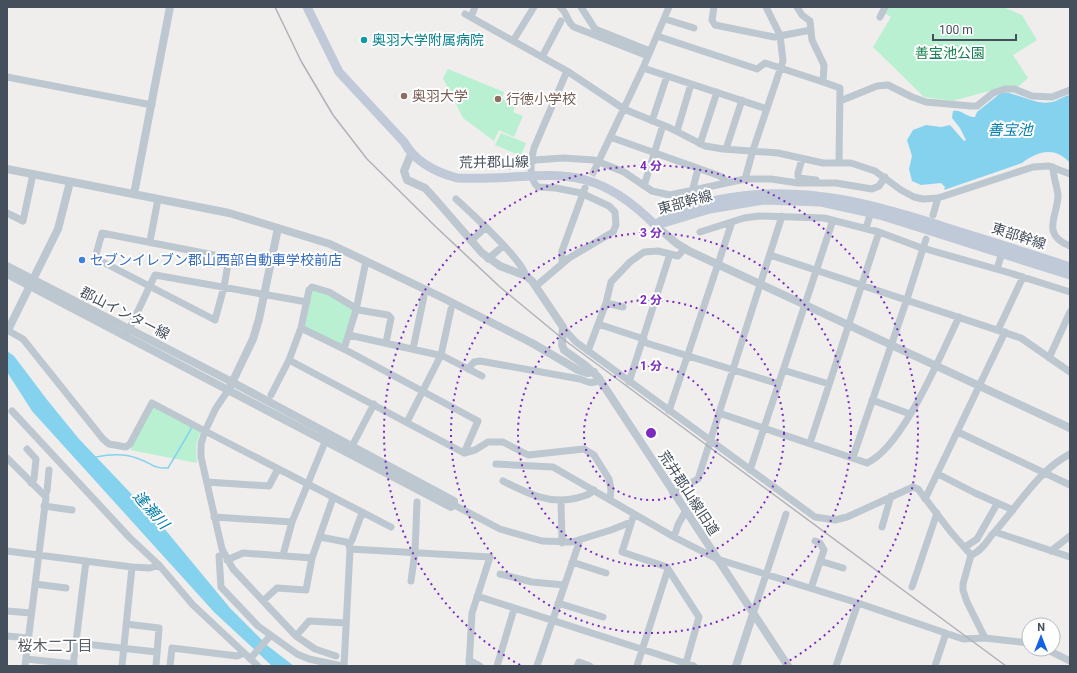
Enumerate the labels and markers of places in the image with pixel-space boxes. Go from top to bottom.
place label: 奥羽大学附属病院 [372,32,484,48]
marker: 奥羽大学附属病院 [359,35,369,45]
place label: 奥羽大学 [412,88,468,104]
marker: 奥羽大学 [399,91,409,101]
place label: 行徳小学校 [506,91,576,107]
marker: 行徳小学校 [493,94,503,104]
place label: セブンイレブン郡山西部自動車学校前店 [90,252,342,268]
marker: セブンイレブン郡山西部自動車学校前店 [77,255,87,265]
centre of rings [644,426,658,440]

